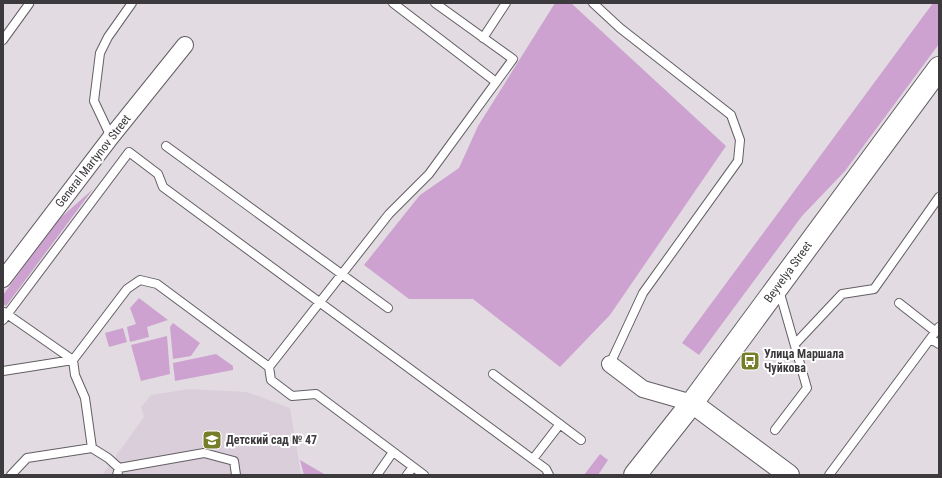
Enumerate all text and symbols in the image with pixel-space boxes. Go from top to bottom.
street label: General Martynov Street [52,111,134,210]
street label: Beyvelya Street [761,238,815,305]
place label: Улица Маршала Чуйкова [764,347,844,375]
bus stop icon: Улица Маршала Чуйкова [739,350,761,372]
school or university icon: Детский сад № 47 [201,429,223,451]
place label: Детский сад № 47 [226,433,317,447]

